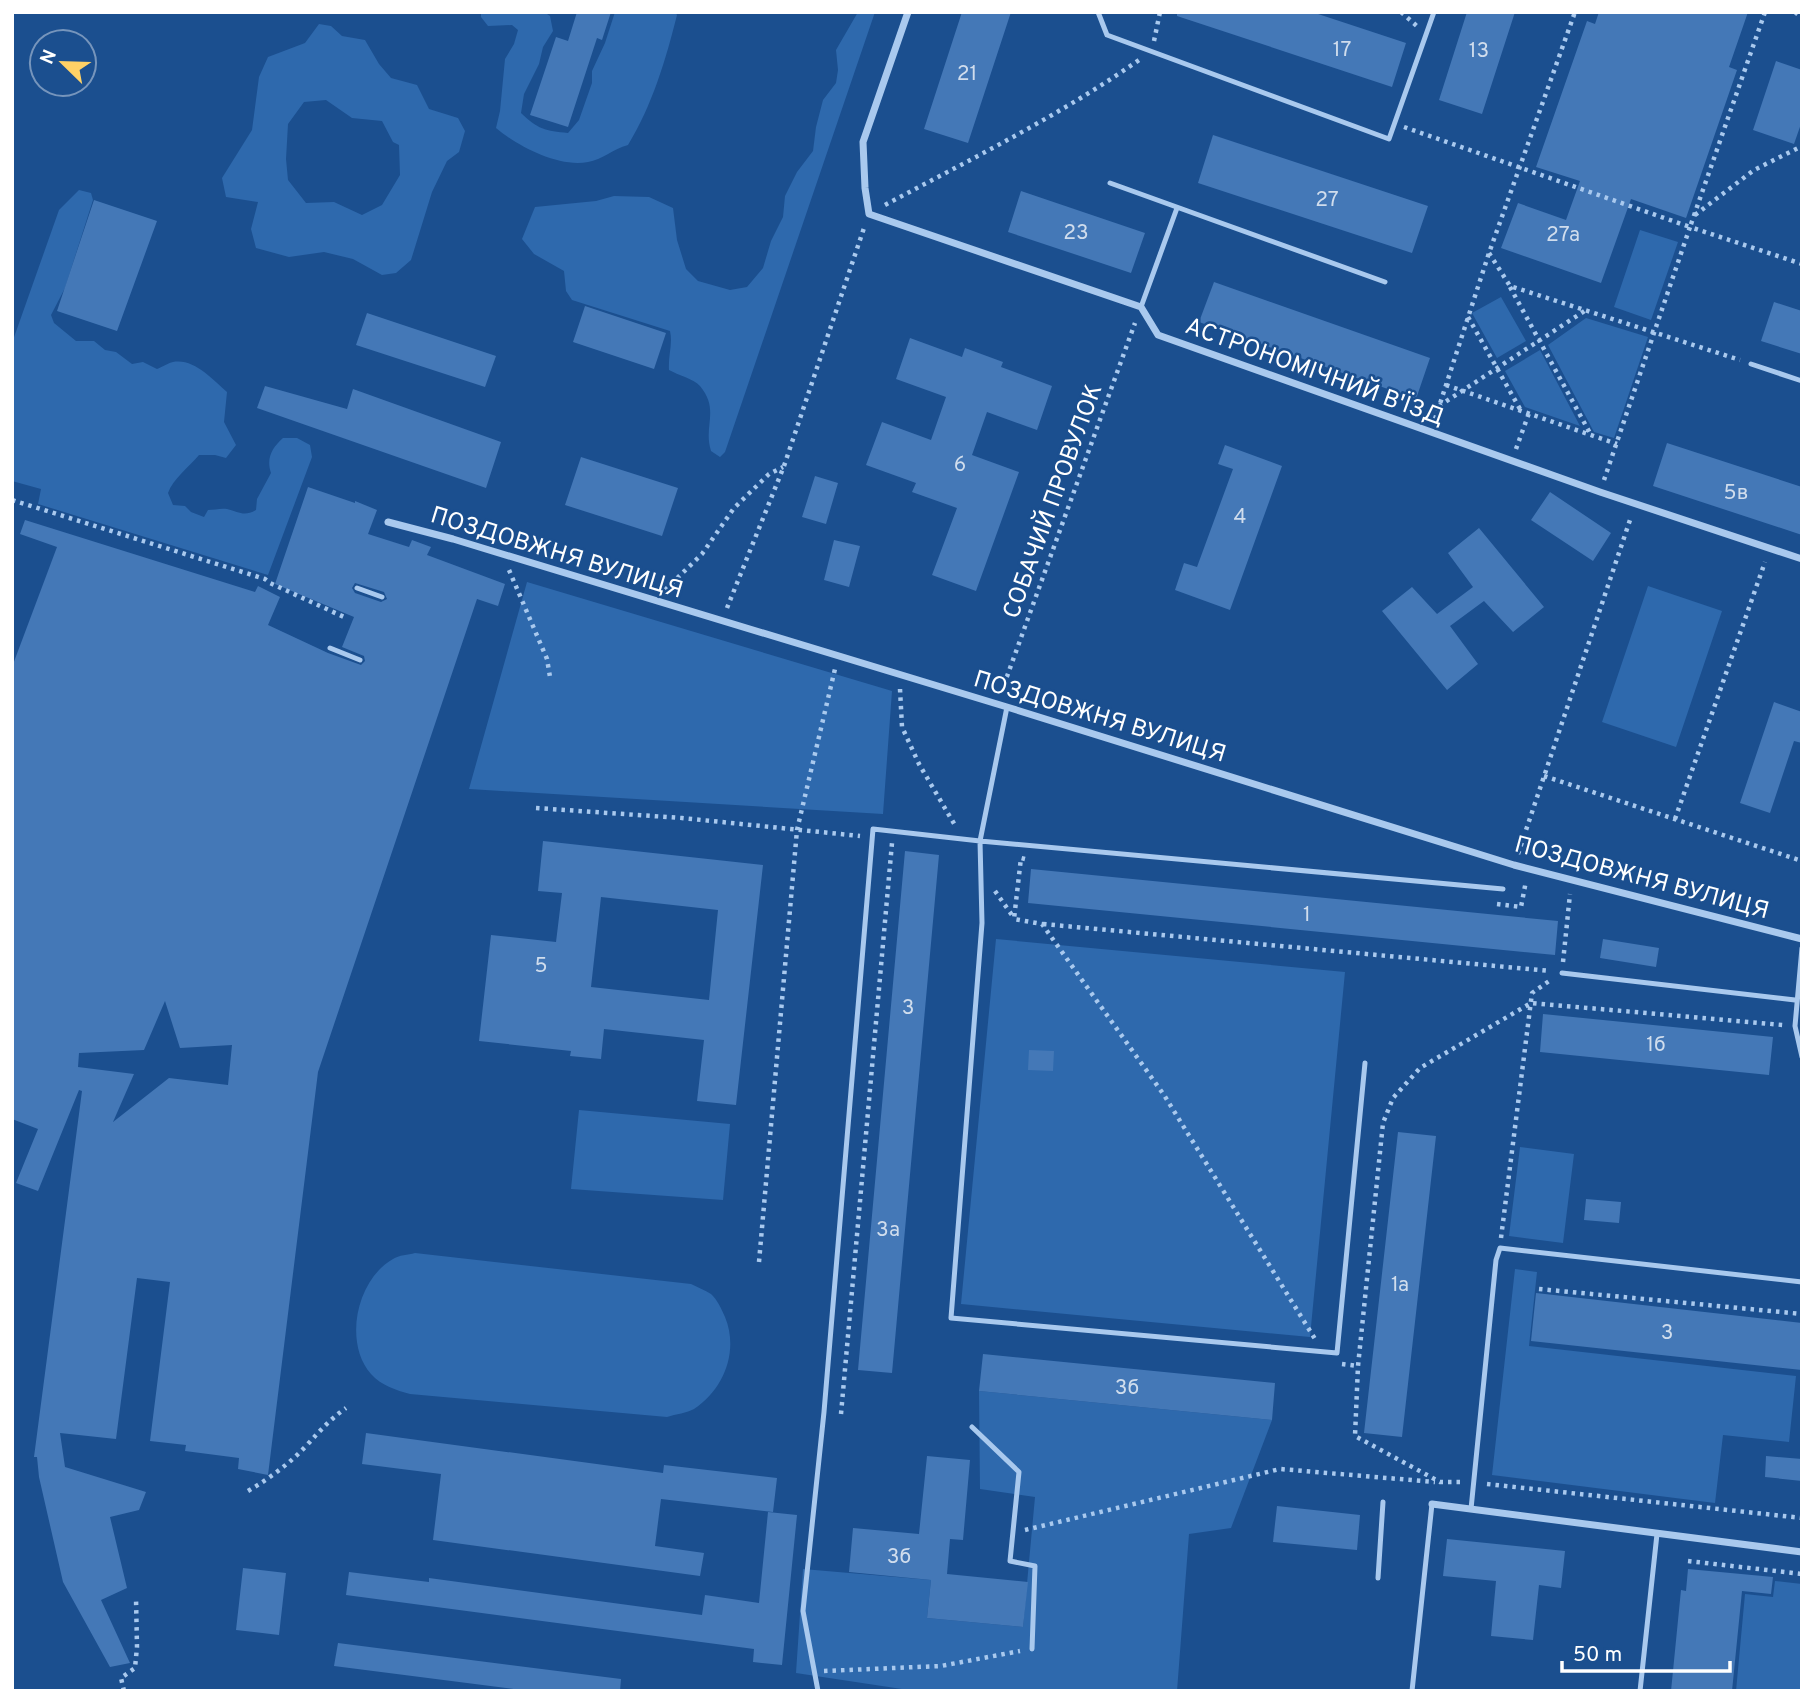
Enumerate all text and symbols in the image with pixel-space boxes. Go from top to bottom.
north arrow [28,28,98,98]
house number: 17 [1333,37,1351,64]
house number: 13 [1469,38,1489,65]
text: N [35,46,63,68]
house number: 21 [957,61,977,88]
house number: 27 [1315,187,1339,214]
house number: 23 [1063,220,1089,247]
house number: 27а [1546,222,1580,249]
street label: АСТРОНОМІЧНИЙ В'ЇЗД [1181,310,1449,434]
street label: СОБАЧИЙ ПРОВУЛОК [996,379,1110,623]
house number: 6 [954,452,966,479]
house number: 5в [1724,480,1748,507]
street label: ПОЗДОВЖНЯ ВУЛИЦЯ [427,501,686,607]
house number: 4 [1233,504,1247,531]
street label: ПОЗДОВЖНЯ ВУЛИЦЯ [970,665,1229,771]
street label: ПОЗДОВЖНЯ ВУЛИЦЯ [1511,831,1772,927]
house number: 1 [1303,902,1311,929]
house number: 5 [534,953,548,980]
house number: 3 [902,995,914,1022]
house number: 1б [1646,1032,1666,1059]
house number: 3а [876,1217,900,1244]
house number: 1а [1391,1272,1409,1299]
house number: 3 [1661,1320,1673,1347]
house number: 3б [1115,1375,1139,1402]
house number: 3б [887,1544,911,1571]
scale bar [1562,1630,1730,1674]
text: 50 m [1573,1642,1622,1669]

